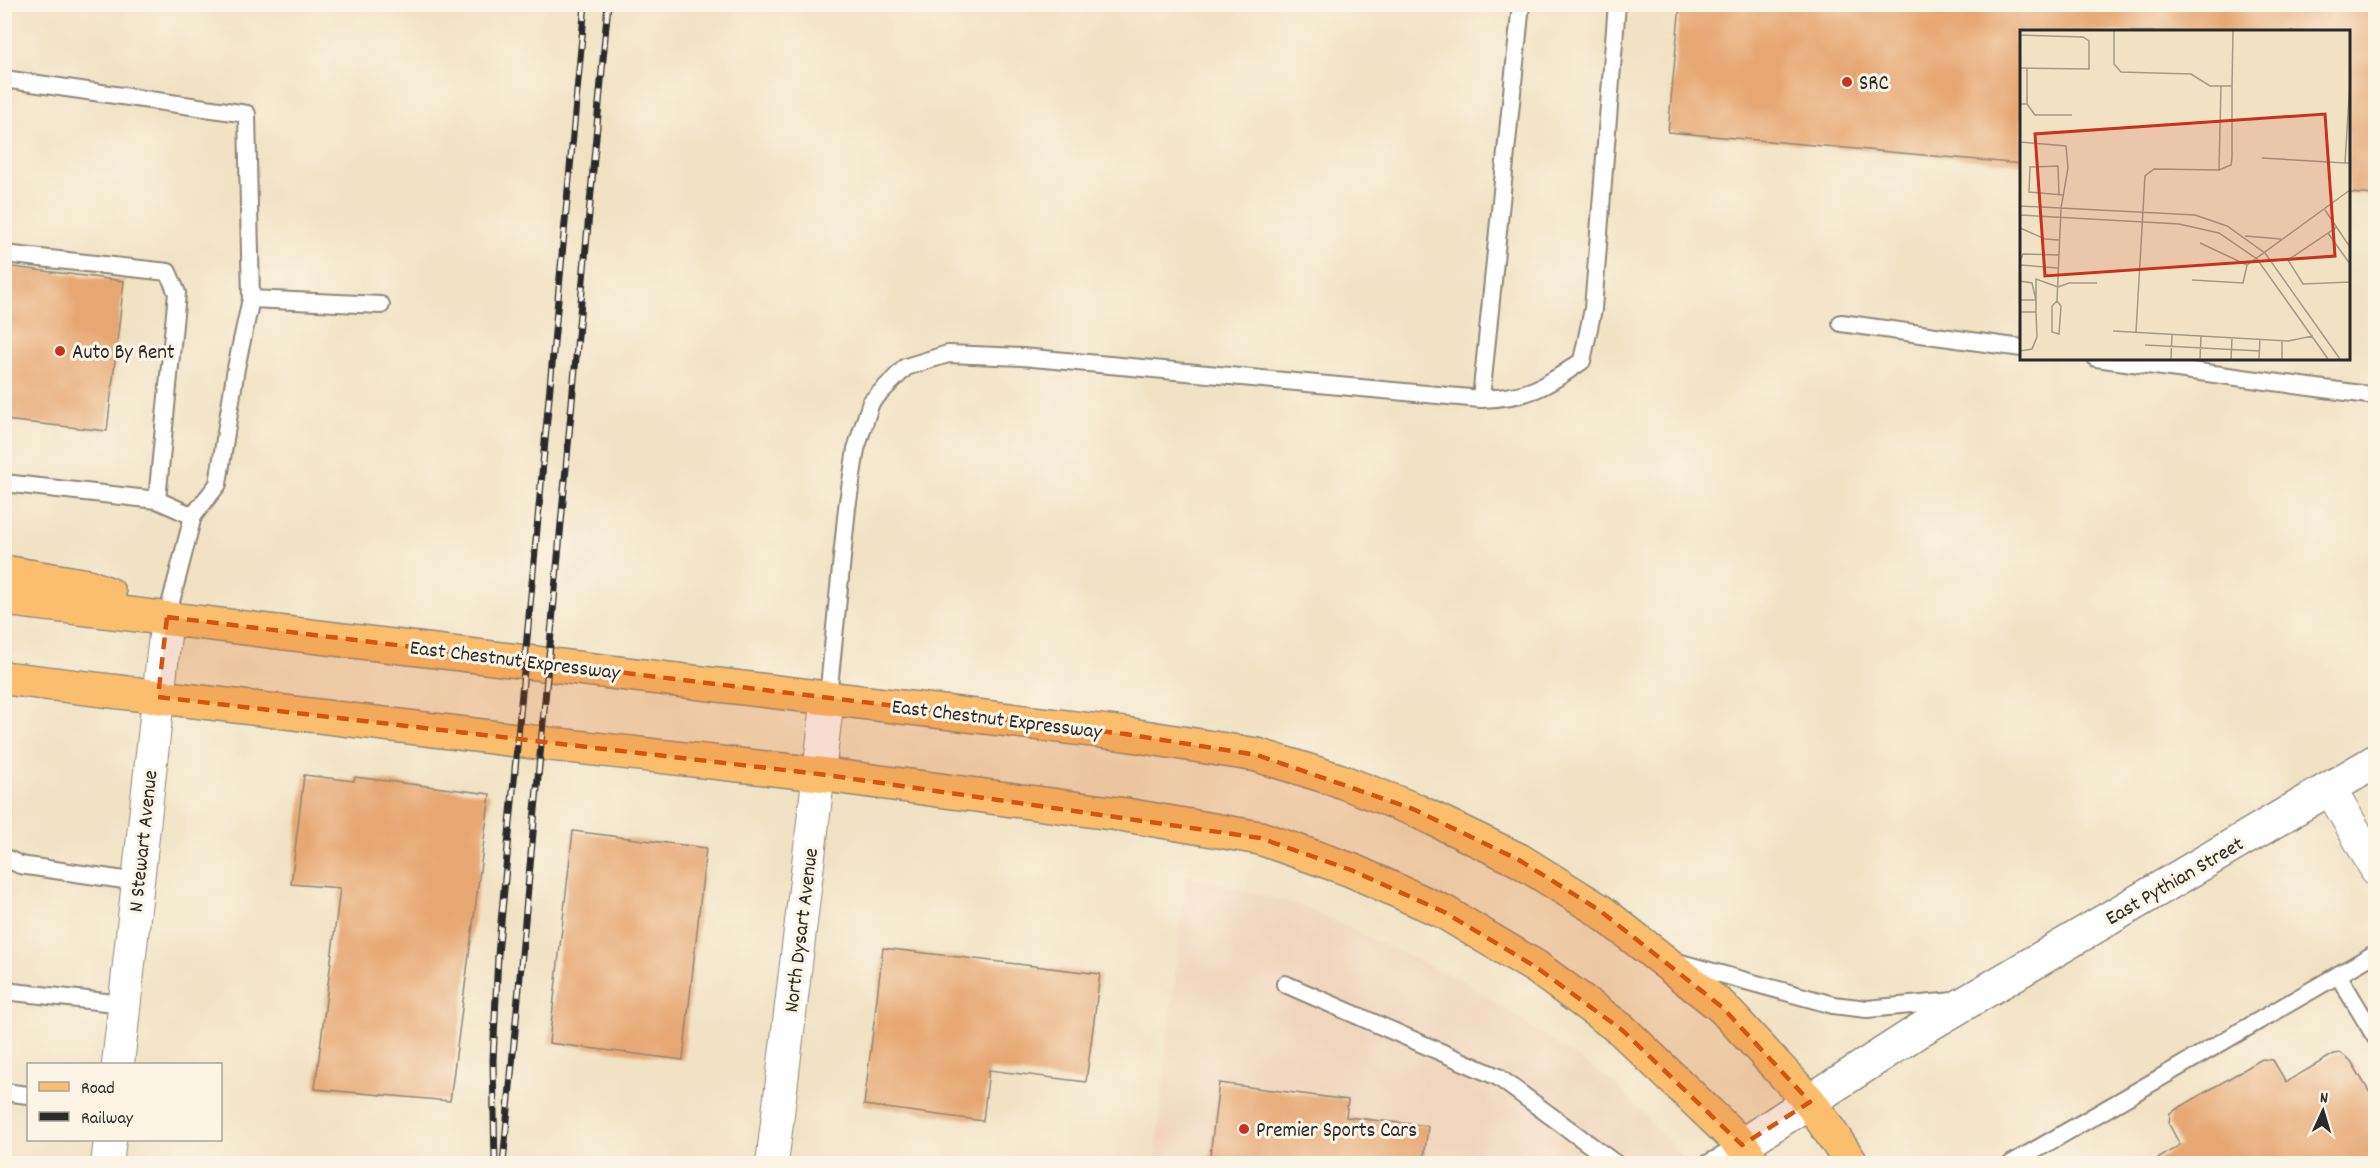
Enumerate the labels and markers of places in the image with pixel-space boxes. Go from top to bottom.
place label: SRC [1859,70,1889,100]
marker: SRC [1840,75,1854,89]
place label: Auto By Rent [72,339,175,369]
marker: Auto By Rent [53,344,67,358]
place label: Premier Sports Cars [1256,1117,1417,1147]
marker: Premier Sports Cars [1237,1122,1251,1136]

